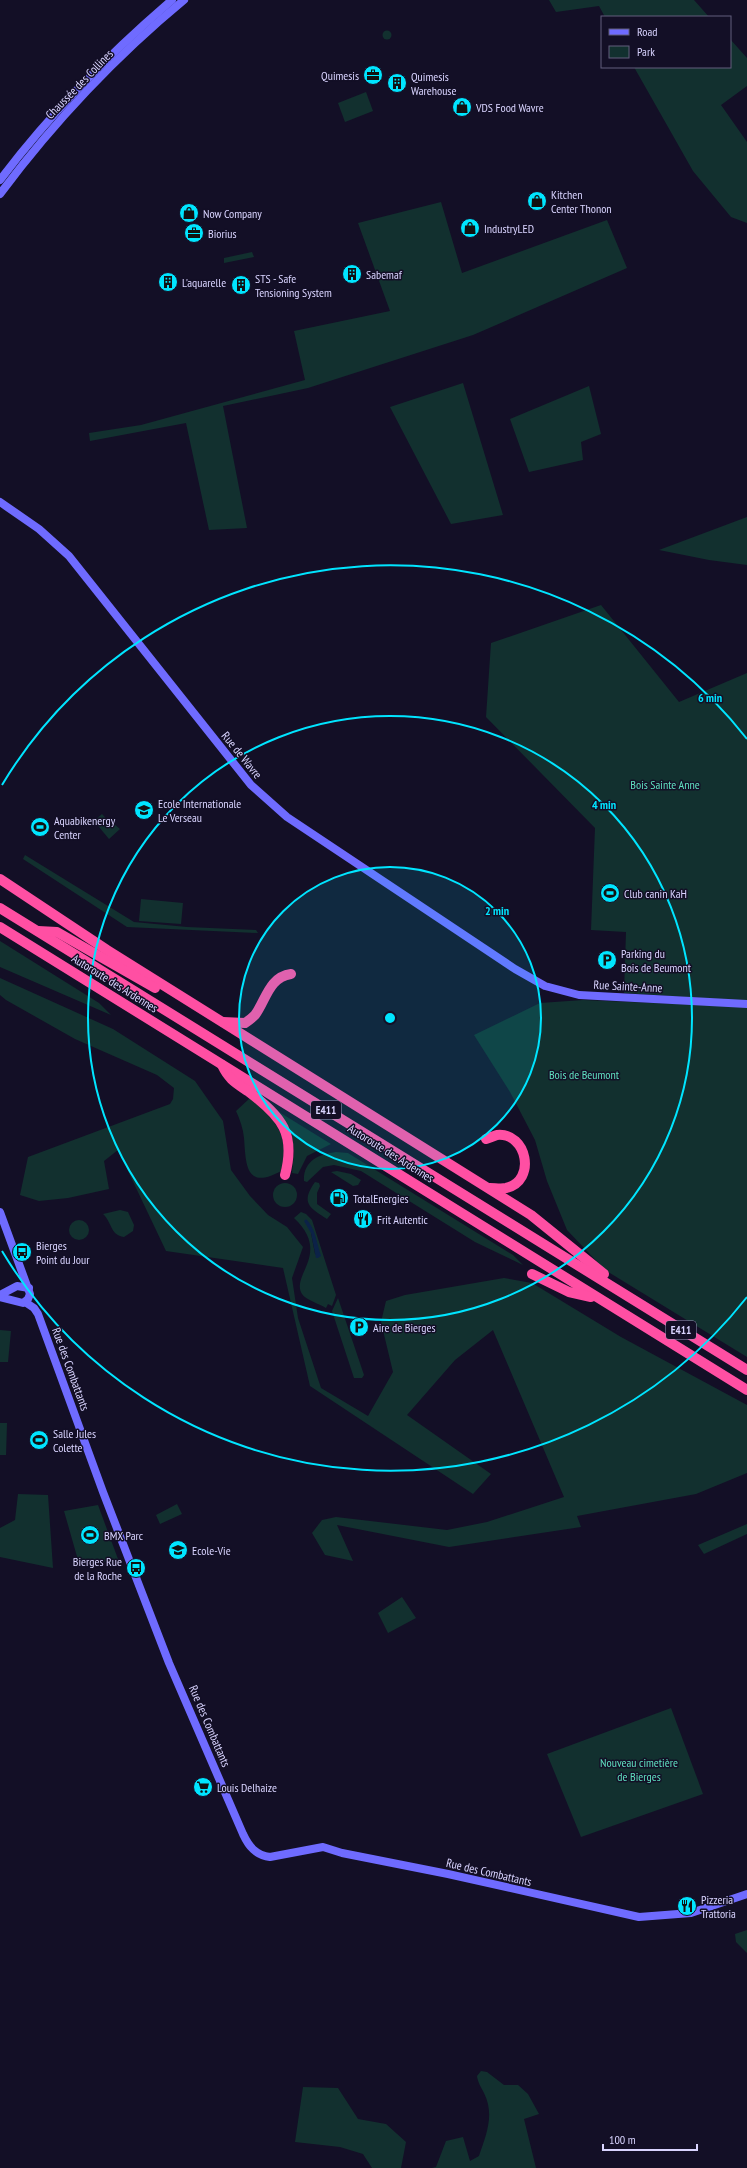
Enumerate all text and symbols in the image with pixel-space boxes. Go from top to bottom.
legend [601,16,731,68]
text: Road [637,24,657,39]
text: Park [637,44,655,59]
street label: Chaussée des Collines [42,46,116,122]
office icon: Quimesis [362,64,384,86]
place label: Quimesis [321,68,359,83]
place label: Quimesis Warehouse [411,69,456,98]
building icon: Quimesis Warehouse [386,72,408,94]
shop icon: VDS Food Wavre [451,96,473,118]
place label: VDS Food Wavre [475,100,544,115]
place label: Kitchen Center Thonon [551,187,612,216]
shop icon: Kitchen Center Thonon [526,190,548,212]
shop icon: Now Company [178,202,200,224]
place label: Now Company [203,206,262,221]
shop icon: IndustryLED [459,217,481,239]
place label: IndustryLED [484,221,534,236]
office icon: Biorius [183,222,205,244]
place label: Biorius [208,226,237,241]
building icon: Sabemaf [341,263,363,285]
place label: Sabemaf [366,267,403,282]
building icon: L'aquarelle [157,271,179,293]
place label: STS - Safe Tensioning System [255,271,332,300]
building icon: STS - Safe Tensioning System [230,274,252,296]
place label: L'aquarelle [182,275,226,290]
text: 6 min [698,690,722,705]
street label: Rue de Wavre [218,728,266,782]
park label: Bois Sainte Anne [630,777,700,792]
place label: Ecole Internationale Le Verseau [158,796,241,825]
text: 4 min [592,797,616,812]
school or university icon: Ecole Internationale Le Verseau [133,799,155,821]
place label: Aquabikenergy Center [54,813,116,842]
sports icon: Aquabikenergy Center [29,816,51,838]
sports icon: Club canin KaH [599,882,621,904]
place label: Club canin KaH [624,886,687,901]
text: 2 min [485,903,509,918]
place label: Parking du Bois de Beumont [621,946,692,975]
parking icon: Parking du Bois de Beumont [596,949,618,971]
street label: Autoroute des Ardennes [69,950,161,1016]
street label: Rue Sainte-Anne [593,977,663,995]
centre of rings [383,1011,397,1025]
park label: Bois de Beumont [549,1067,620,1082]
road number: E411 [311,1101,341,1119]
street label: Autoroute des Ardennes [345,1120,437,1186]
fuel station icon: TotalEnergies [328,1187,350,1209]
place label: TotalEnergies [353,1191,409,1206]
restaurant icon: Frit Autentic [352,1208,374,1230]
place label: Frit Autentic [377,1212,429,1227]
place label: Bierges Point du Jour [36,1238,90,1267]
bus stop icon: Bierges Point du Jour [11,1241,33,1263]
parking icon: Aire de Bierges [348,1316,370,1338]
place label: Aire de Bierges [373,1320,435,1335]
road number: E411 [666,1321,696,1339]
street label: Rue des Combattants [49,1325,93,1413]
place label: Salle Jules Colette [53,1426,96,1455]
sports icon: Salle Jules Colette [28,1429,50,1451]
sports icon: BMX Parc [79,1524,101,1546]
place label: BMX Parc [104,1528,144,1543]
school or university icon: Ecole-Vie [167,1539,189,1561]
place label: Ecole-Vie [192,1543,231,1558]
place label: Bierges Rue de la Roche [73,1554,122,1583]
bus stop icon: Bierges Rue de la Roche [125,1557,147,1579]
street label: Rue des Combattants [186,1683,234,1769]
park label: Nouveau cimetière de Bierges [600,1755,678,1784]
supermarket icon: Louis Delhaize [192,1776,214,1798]
place label: Louis Delhaize [217,1780,277,1795]
street label: Rue des Combattants [445,1855,533,1889]
place label: Pizzeria Trattoria [701,1892,736,1921]
restaurant icon: Pizzeria Trattoria [676,1895,698,1917]
scale bar [603,2126,697,2152]
text: 100 m [609,2132,636,2147]

